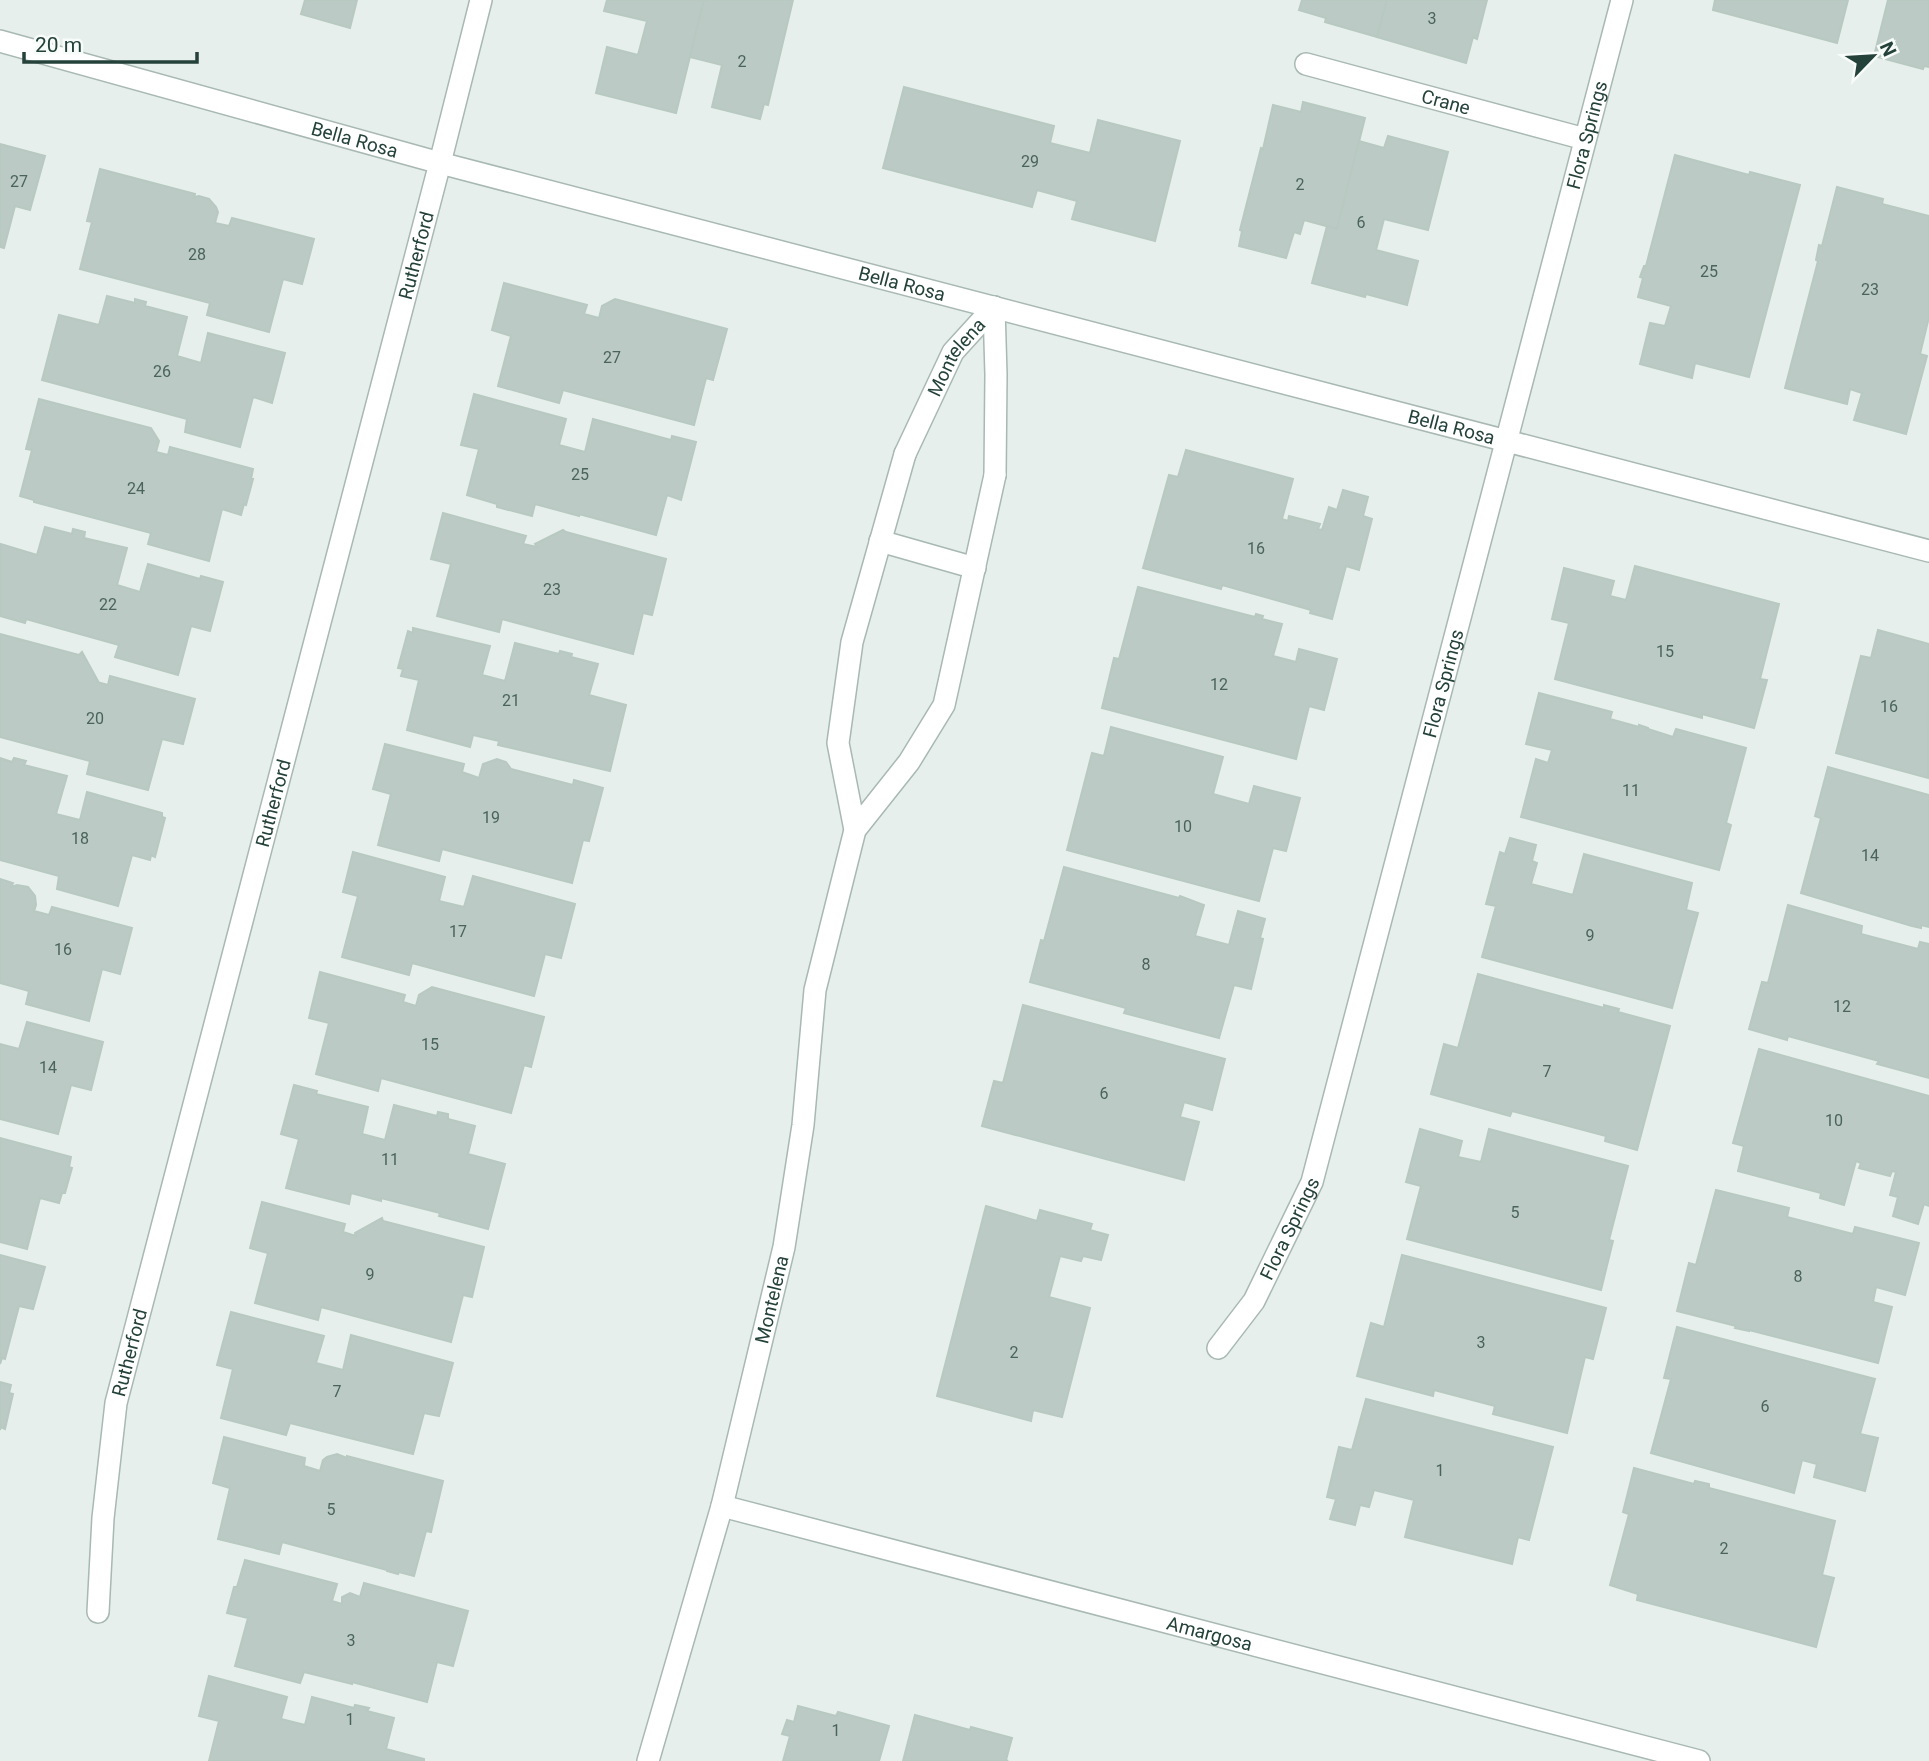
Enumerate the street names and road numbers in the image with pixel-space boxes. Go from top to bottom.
street label: Flora Springs [1562,78,1612,192]
street label: Crane [1419,85,1473,120]
street label: Bella Rosa [309,117,400,163]
street label: Rutherford [394,209,439,302]
street label: Bella Rosa [856,262,948,306]
street label: Montelena [923,313,990,400]
street label: Bella Rosa [1406,405,1497,449]
street label: Flora Springs [1418,627,1468,740]
street label: Rutherford [251,757,296,850]
street label: Flora Springs [1255,1174,1325,1284]
street label: Montelena [750,1253,794,1346]
street label: Rutherford [107,1306,152,1399]
street label: Amargosa [1164,1612,1255,1656]

